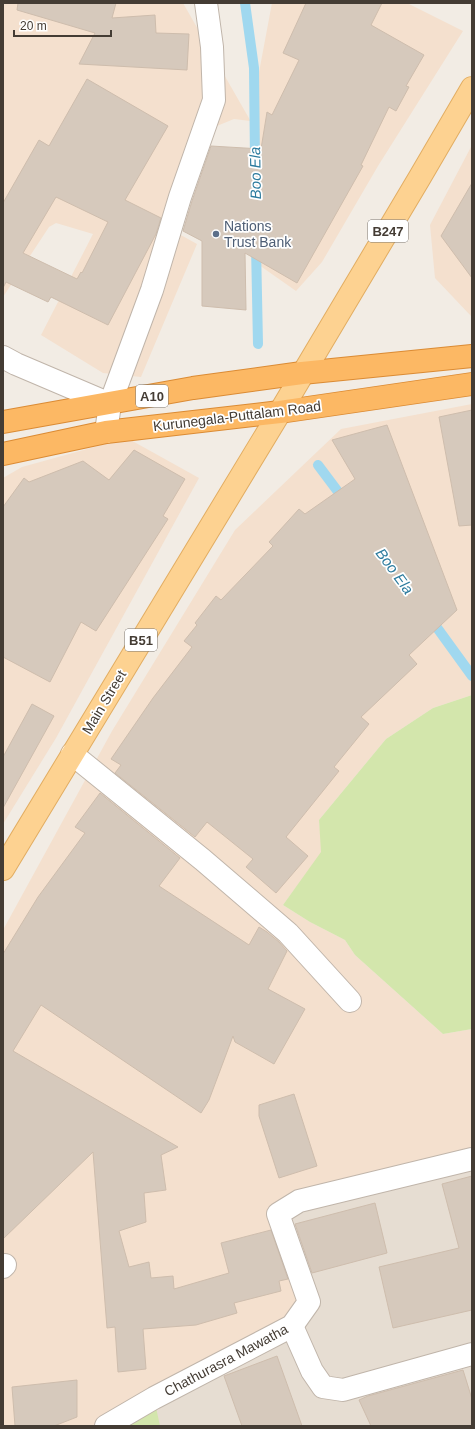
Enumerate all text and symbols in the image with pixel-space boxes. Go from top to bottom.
scale bar [14,12,111,38]
text: 20 m [20,19,47,33]
water label: Boo Ela [246,147,264,199]
place label: Nations Trust Bank [224,218,292,250]
road number: B247 [368,220,408,242]
marker: Nations Trust Bank [211,229,221,239]
road number: A10 [136,385,168,407]
street label: Kurunegala-Puttalam Road [152,398,322,434]
water label: Boo Ela [373,545,417,597]
road number: B51 [125,629,157,651]
street label: Main Street [79,667,129,737]
street label: Chathurasra Mawatha [161,1321,291,1399]

